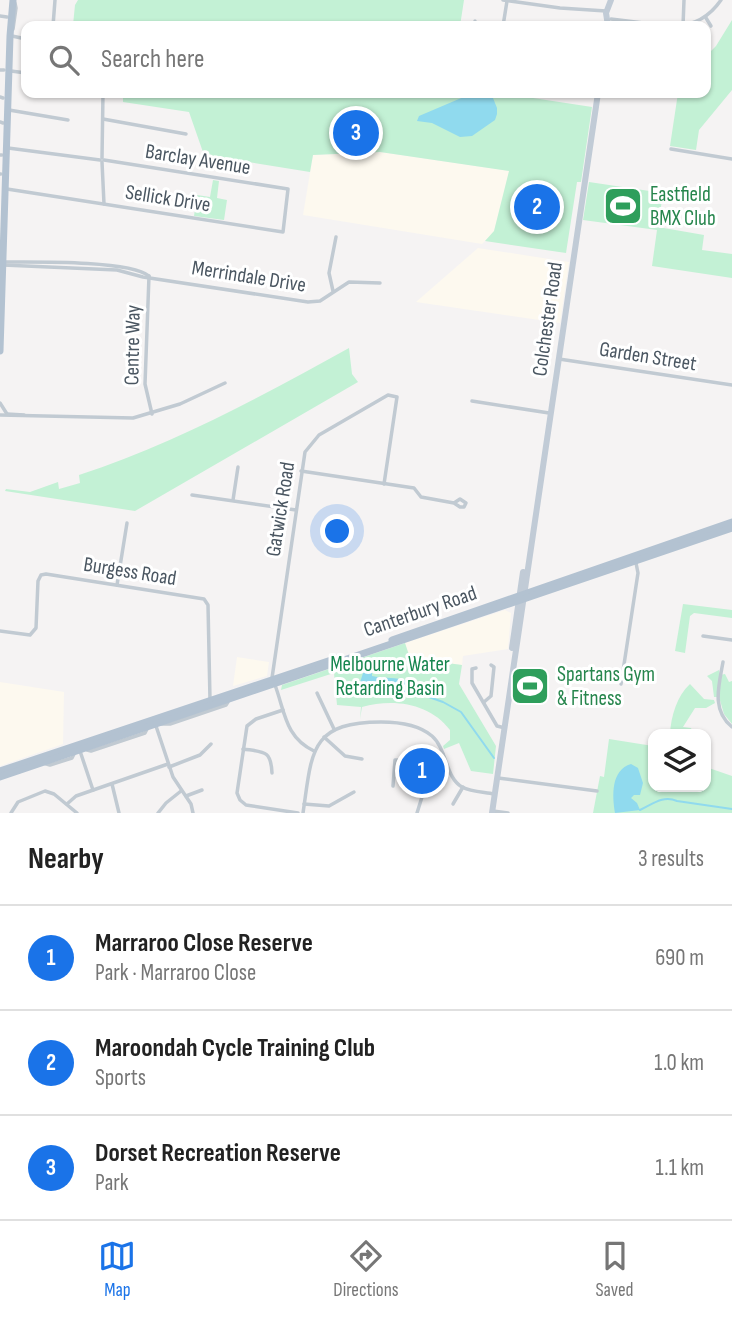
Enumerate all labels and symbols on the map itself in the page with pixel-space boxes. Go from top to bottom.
pin: 3 [333,107,379,159]
street label: Barclay Avenue [144,139,252,180]
street label: Sellick Drive [123,179,212,218]
pin: 2 [514,181,560,233]
place label: Eastfield BMX Club [650,182,716,231]
sports icon: Eastfield BMX Club [602,185,644,227]
street label: Merrindale Drive [190,255,308,298]
street label: Colchester Road [527,260,568,378]
street label: Centre Way [119,304,146,386]
street label: Garden Street [598,336,698,377]
street label: Gatwick Road [261,460,300,558]
your location [320,514,354,548]
street label: Burgess Road [82,552,178,591]
street label: Canterbury Road [360,580,480,642]
park label: Melbourne Water Retarding Basin [330,652,450,701]
place label: Spartans Gym & Fitness [557,662,655,711]
sports icon: Spartans Gym & Fitness [509,665,551,707]
pin: 1 [399,745,445,797]

